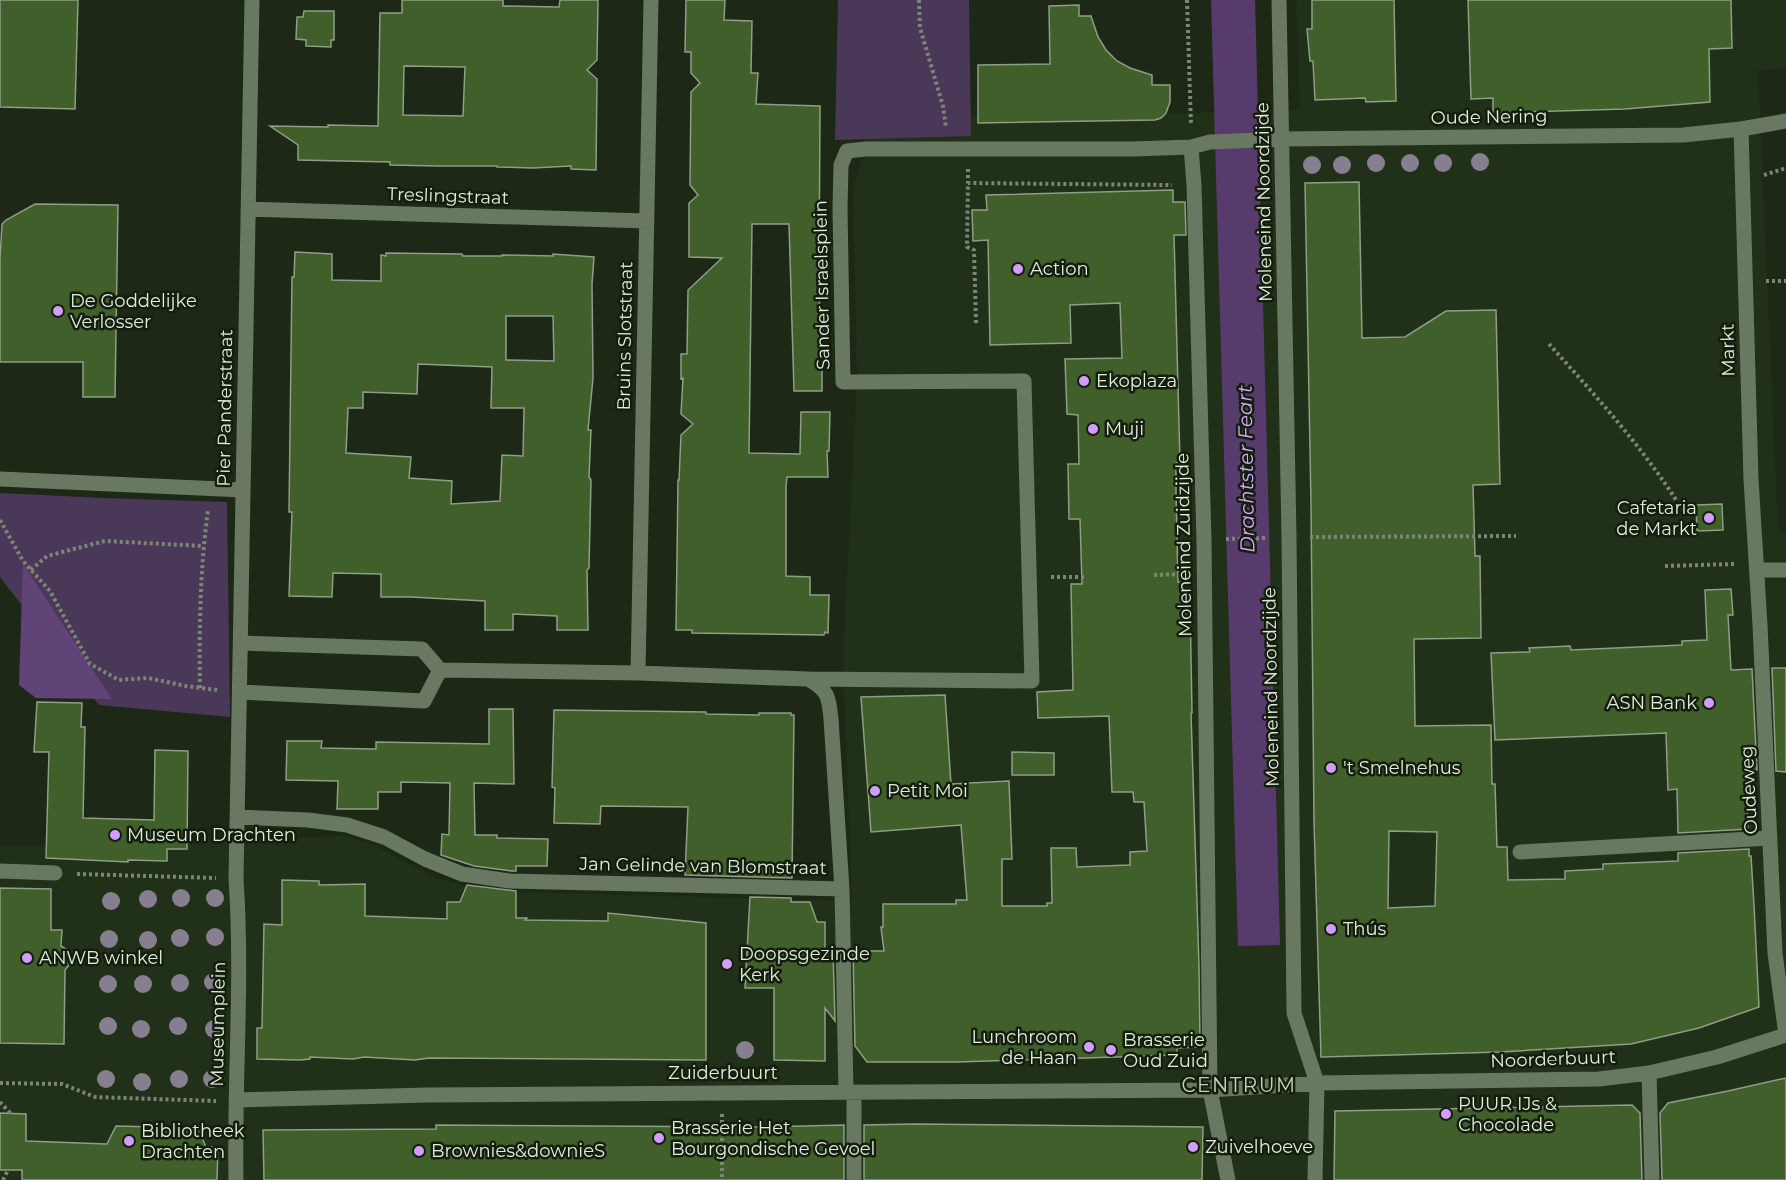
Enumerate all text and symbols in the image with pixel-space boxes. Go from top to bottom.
street label: Moleneind Noordzijde [1251,102,1277,302]
street label: Oude Nering [1430,105,1548,129]
street label: Treslingstraat [387,183,509,209]
street label: Sander Israelsplein [810,200,834,370]
place label: Action [1030,258,1089,280]
street label: Bruins Slotstraat [613,261,637,411]
marker: Action [1011,262,1025,276]
place label: De Goddelijke Verlosser [70,290,197,333]
marker: De Goddelijke Verlosser [51,304,65,318]
street label: Markt [1717,323,1739,377]
street label: Pier Panderstraat [213,329,237,487]
place label: Ekoplaza [1096,370,1177,392]
marker: Ekoplaza [1077,374,1091,388]
water label: Drachtster Feart [1233,385,1259,553]
place label: Muji [1105,418,1144,440]
marker: Muji [1086,422,1100,436]
street label: Moleneind Zuidzijde [1171,453,1197,637]
place label: Cafetaria de Markt [1616,497,1697,540]
marker: Cafetaria de Markt [1702,511,1716,525]
street label: Moleneind Noordzijde [1258,587,1284,787]
place label: ASN Bank [1607,692,1697,714]
marker: ASN Bank [1702,696,1716,710]
street label: Oudeweg [1736,745,1762,835]
place label: 't Smelnehus [1343,757,1461,779]
marker: 't Smelnehus [1324,761,1338,775]
place label: Petit Moi [887,780,968,802]
marker: Petit Moi [868,784,882,798]
place label: Museum Drachten [127,824,296,846]
marker: Museum Drachten [108,828,122,842]
street label: Jan Gelinde van Blomstraat [578,853,827,879]
place label: Thús [1343,918,1387,940]
marker: Thús [1324,922,1338,936]
place label: Doopsgezinde Kerk [739,943,870,986]
place label: ANWB winkel [39,947,163,969]
marker: ANWB winkel [20,951,34,965]
marker: Doopsgezinde Kerk [720,957,734,971]
street label: Museumplein [206,961,230,1087]
place label: Lunchroom de Haan [971,1026,1077,1069]
place label: Brasserie Oud Zuid [1123,1029,1208,1072]
marker: Lunchroom de Haan [1082,1040,1096,1054]
marker: Brasserie Oud Zuid [1104,1043,1118,1057]
street label: Noorderbuurt [1490,1046,1616,1072]
street label: Zuiderbuurt [668,1062,778,1084]
district label: CENTRUM [1181,1073,1297,1097]
place label: PUUR IJs & Chocolade [1458,1093,1557,1136]
marker: PUUR IJs & Chocolade [1439,1107,1453,1121]
place label: Brasserie Het Bourgondische Gevoel [671,1117,875,1160]
place label: Bibliotheek Drachten [141,1120,245,1163]
marker: Brasserie Het Bourgondische Gevoel [652,1131,666,1145]
marker: Bibliotheek Drachten [122,1134,136,1148]
place label: Zuivelhoeve [1205,1136,1313,1158]
place label: Brownies&downieS [431,1140,605,1162]
marker: Zuivelhoeve [1186,1140,1200,1154]
marker: Brownies&downieS [412,1144,426,1158]

